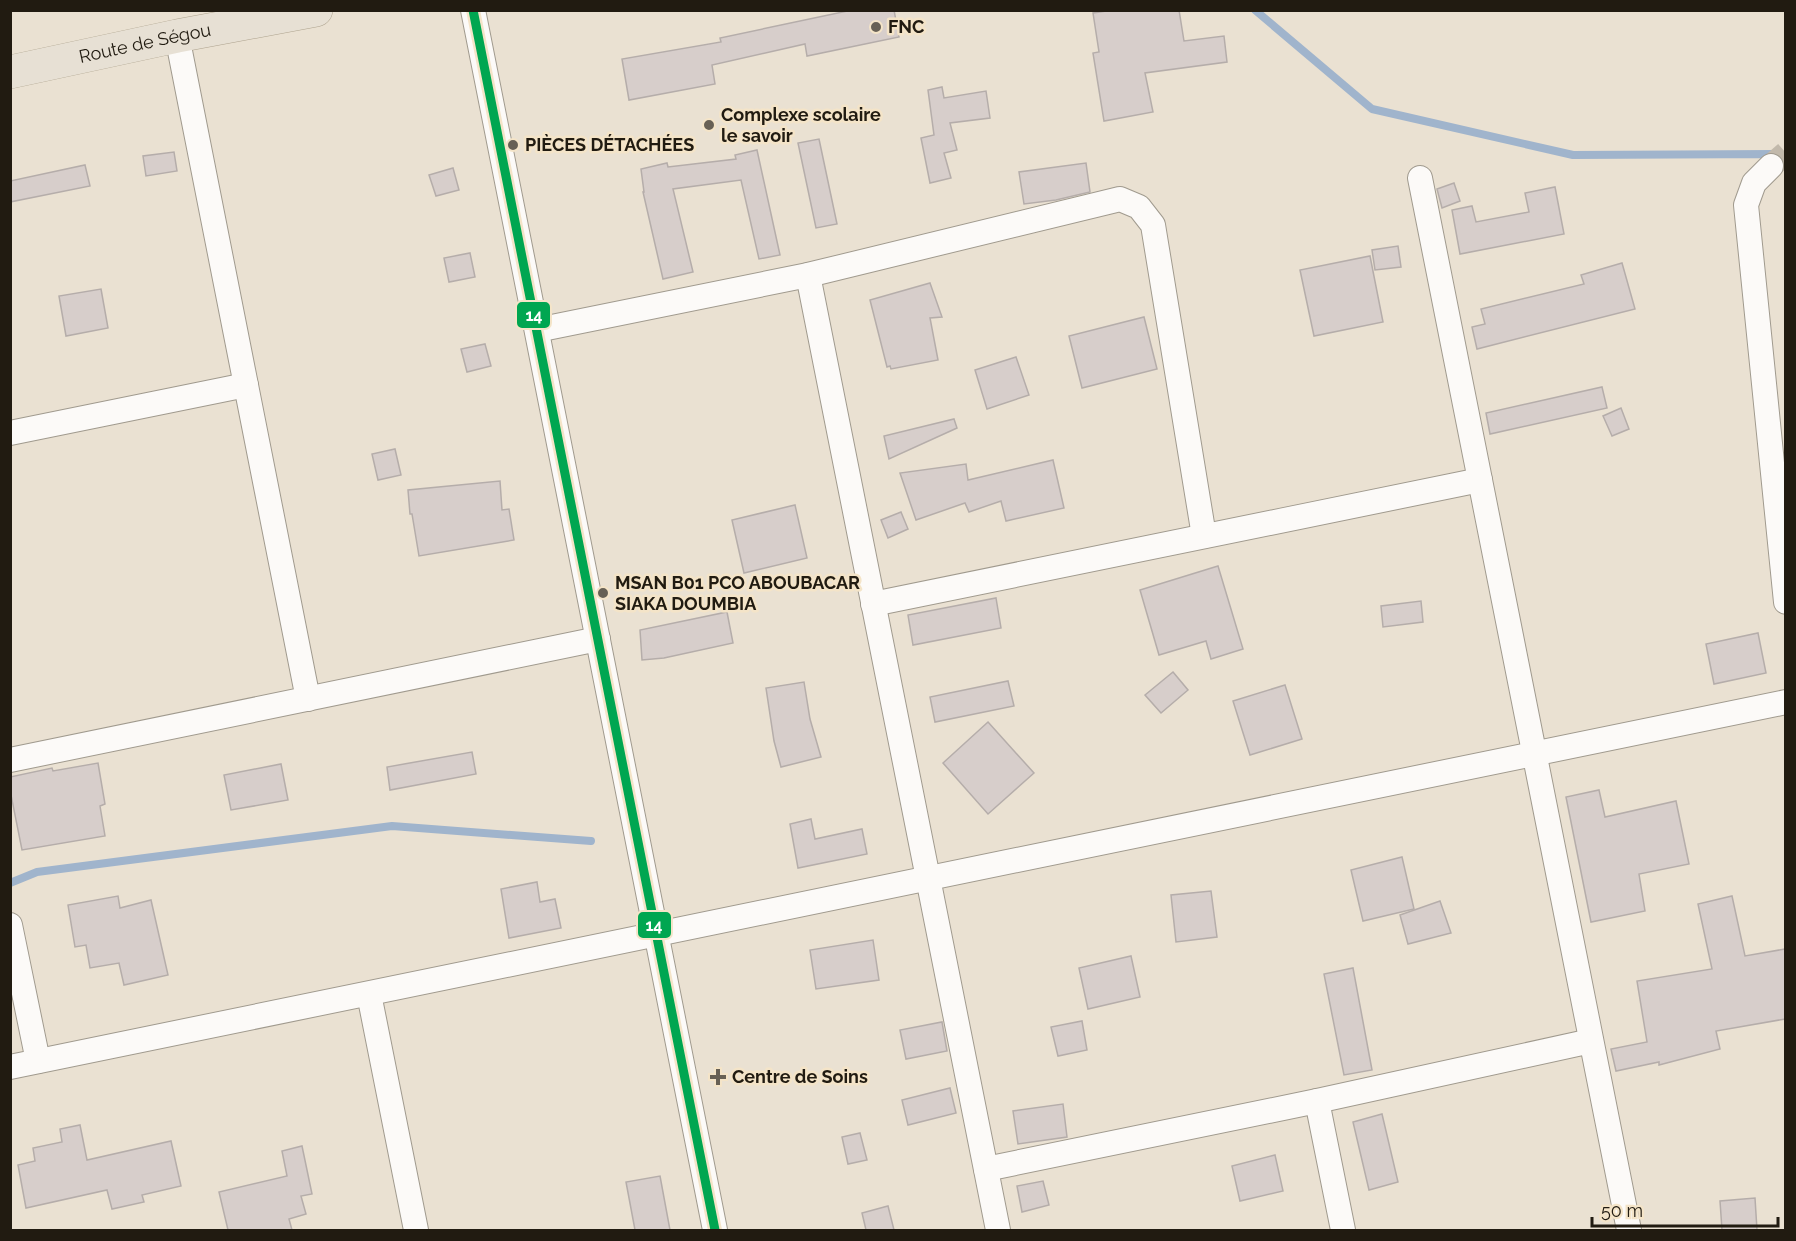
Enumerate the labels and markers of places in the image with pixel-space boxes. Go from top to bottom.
place label: FNC [888,16,924,37]
marker: FNC [869,20,883,34]
place label: Complexe scolaire le savoir [721,104,881,146]
marker: Complexe scolaire le savoir [702,118,716,132]
place label: PIÈCES DÉTACHÉES [525,134,694,155]
marker: PIÈCES DÉTACHÉES [506,138,520,152]
place label: MSAN B01 PCO ABOUBACAR SIAKA DOUMBIA [615,572,860,614]
marker: MSAN B01 PCO ABOUBACAR SIAKA DOUMBIA [596,586,610,600]
place label: Centre de Soins [732,1066,868,1087]
marker: Centre de Soins [709,1068,727,1086]

